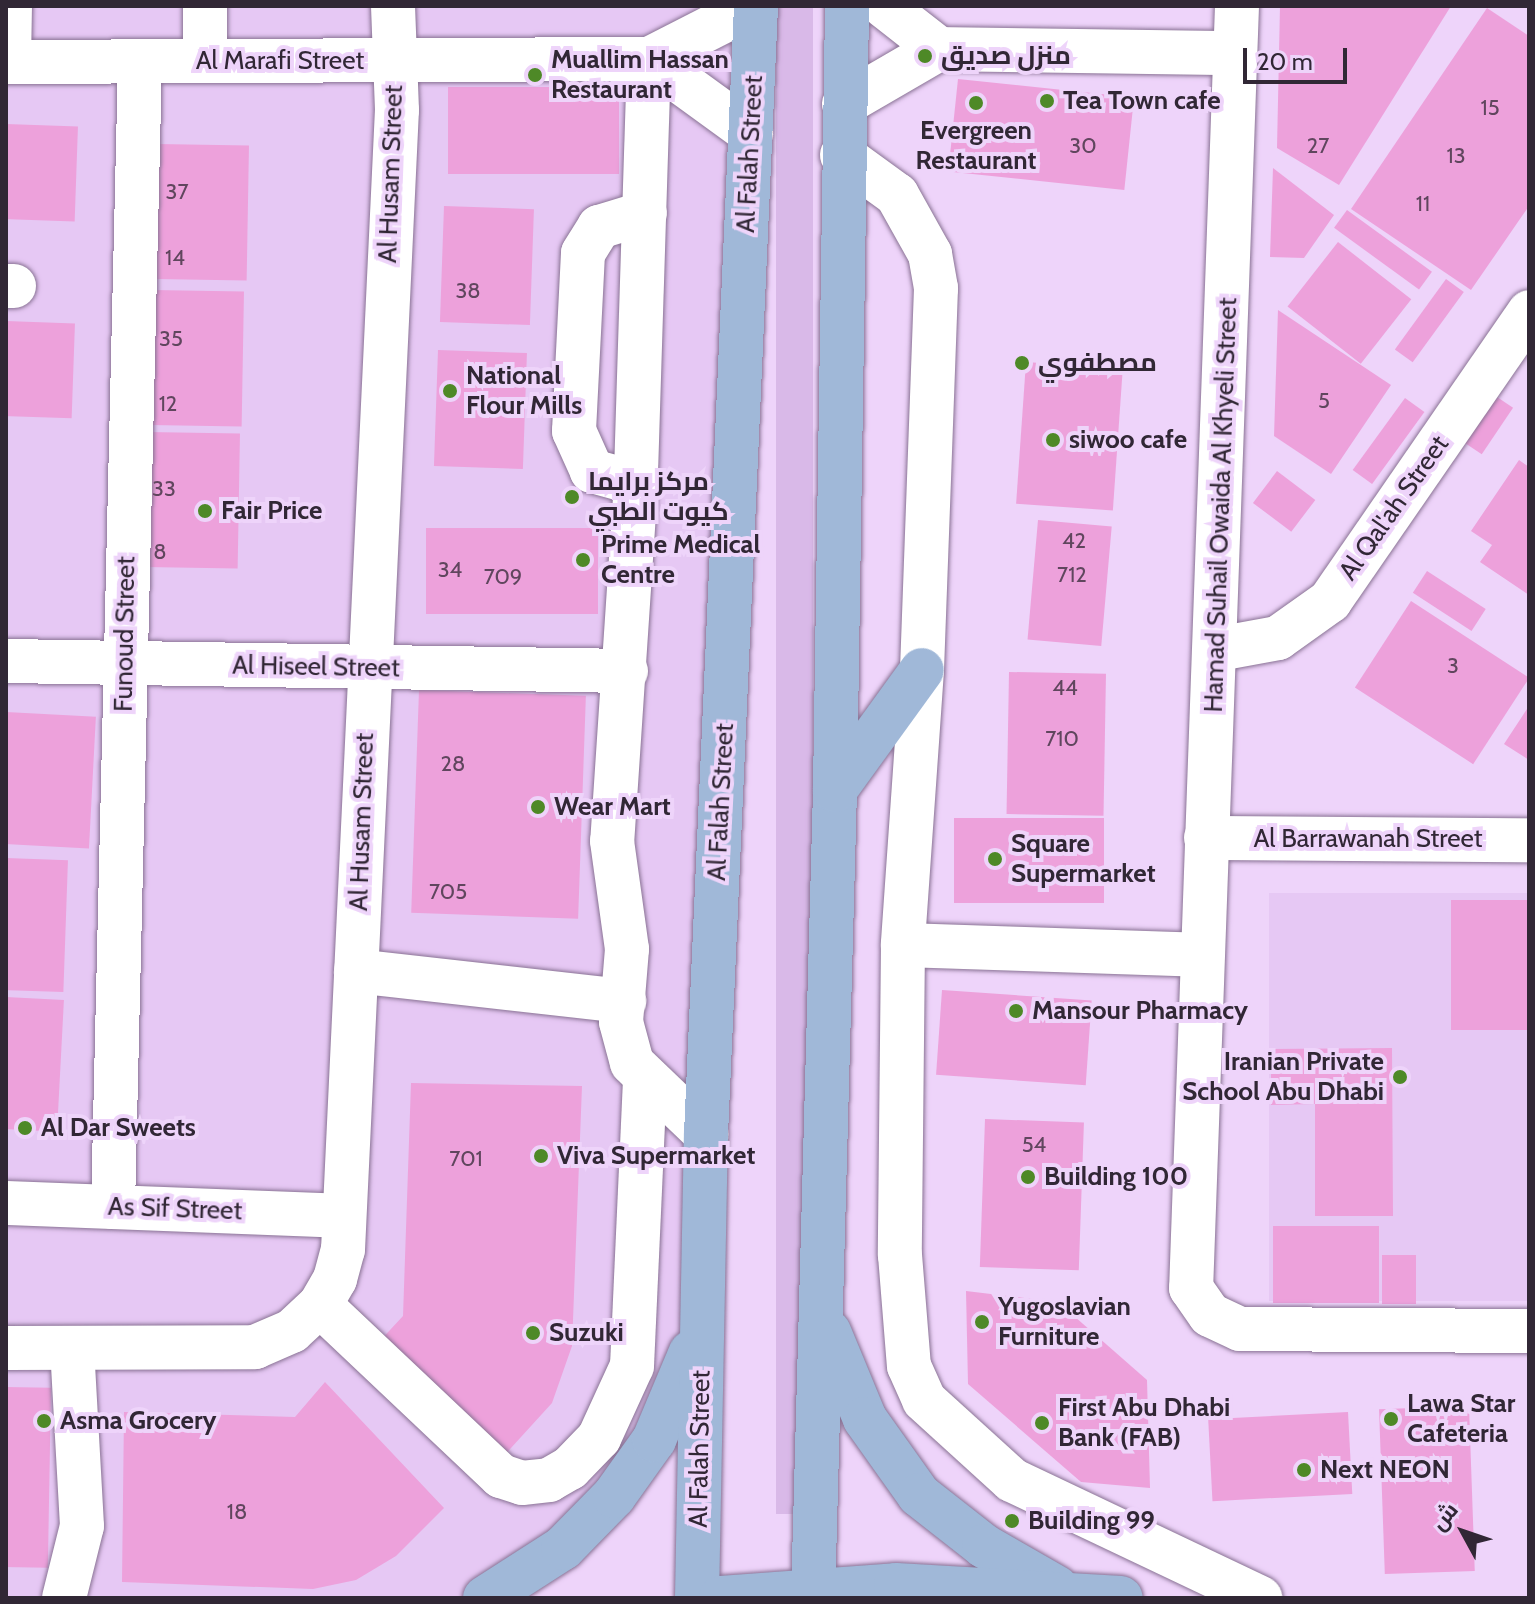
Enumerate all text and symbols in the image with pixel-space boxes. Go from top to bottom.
scale bar [1247,32,1351,82]
place label: منزل صديق [941,40,1071,72]
place label: Muallim Hassan Restaurant [551,44,729,106]
street label: Al Marafi Street [196,45,364,77]
marker: منزل صديق [916,47,934,65]
text: 20 m [1257,47,1313,76]
marker: Muallim Hassan Restaurant [526,66,544,84]
street label: Al Falah Street [730,74,770,234]
street label: Al Husam Street [372,84,410,264]
place label: Tea Town cafe [1063,85,1221,117]
marker: Tea Town cafe [1038,92,1056,110]
marker: Evergreen Restaurant [967,94,985,112]
house number: 15 [1480,95,1500,121]
place label: Evergreen Restaurant [916,115,1036,176]
house number: 30 [1069,133,1097,159]
house number: 27 [1307,133,1329,159]
house number: 13 [1446,143,1466,169]
house number: 37 [166,179,188,205]
house number: 11 [1416,191,1430,217]
house number: 14 [165,245,185,271]
house number: 38 [455,278,481,304]
street label: Hamad Suhail Owaida Al Khyeli Street [1198,297,1244,713]
house number: 35 [159,326,183,352]
place label: مصطفوي [1038,347,1157,379]
marker: مصطفوي [1013,354,1031,372]
place label: National Flour Mills [466,360,582,422]
marker: National Flour Mills [441,382,459,400]
house number: 5 [1318,388,1330,414]
house number: 12 [159,391,177,417]
place label: siwoo cafe [1069,424,1187,456]
street label: Al Qal'ah Street [1333,430,1455,586]
marker: siwoo cafe [1044,431,1062,449]
place label: مركز برايما كيوت الطبي [588,466,729,528]
house number: 33 [152,476,176,502]
marker: مركز برايما كيوت الطبي [563,488,581,506]
place label: Fair Price [221,495,322,527]
marker: Fair Price [196,502,214,520]
house number: 42 [1062,528,1086,554]
place label: Prime Medical Centre [601,529,760,590]
house number: 8 [153,539,167,565]
marker: Prime Medical Centre [572,549,594,571]
street label: Funoud Street [108,556,142,712]
house number: 34 [438,557,462,583]
house number: 712 [1057,562,1087,588]
house number: 709 [484,564,522,590]
street label: Al Hiseel Street [232,650,400,684]
house number: 3 [1447,653,1459,679]
house number: 44 [1052,675,1078,701]
street label: Al Falah Street [701,722,741,882]
house number: 710 [1045,726,1079,752]
street label: Al Husam Street [343,732,381,912]
house number: 28 [441,751,465,777]
place label: Wear Mart [554,791,671,823]
marker: Wear Mart [529,798,547,816]
street label: Al Barrawanah Street [1253,823,1483,855]
place label: Square Supermarket [1011,828,1156,890]
marker: Square Supermarket [986,850,1004,868]
house number: 705 [429,879,467,905]
place label: Mansour Pharmacy [1032,995,1248,1027]
marker: Mansour Pharmacy [1007,1002,1025,1020]
place label: Iranian Private School Abu Dhabi [1182,1046,1384,1108]
marker: Iranian Private School Abu Dhabi [1391,1068,1409,1086]
place label: Al Dar Sweets [41,1112,196,1144]
marker: Al Dar Sweets [16,1119,34,1137]
house number: 54 [1022,1132,1046,1158]
place label: Viva Supermarket [557,1140,755,1172]
house number: 701 [449,1146,483,1172]
marker: Viva Supermarket [532,1147,550,1165]
place label: Building 100 [1044,1161,1188,1193]
marker: Building 100 [1019,1168,1037,1186]
street label: As Sif Street [107,1191,243,1227]
place label: Yugoslavian Furniture [998,1291,1131,1352]
marker: Yugoslavian Furniture [973,1313,991,1331]
place label: Suzuki [549,1317,624,1349]
marker: Suzuki [524,1324,542,1342]
street label: Al Falah Street [683,1370,717,1528]
place label: Lawa Star Cafeteria [1407,1388,1515,1450]
place label: First Abu Dhabi Bank (FAB) [1058,1392,1230,1454]
place label: Asma Grocery [60,1405,217,1437]
marker: Lawa Star Cafeteria [1382,1410,1400,1428]
marker: Asma Grocery [35,1412,53,1430]
marker: First Abu Dhabi Bank (FAB) [1033,1414,1051,1432]
place label: Next NEON [1320,1454,1450,1486]
marker: Next NEON [1295,1461,1313,1479]
north arrow [1423,1492,1503,1572]
text: ش [1425,1497,1464,1536]
house number: 18 [227,1499,247,1525]
place label: Building 99 [1028,1505,1155,1537]
marker: Building 99 [1003,1512,1021,1530]

